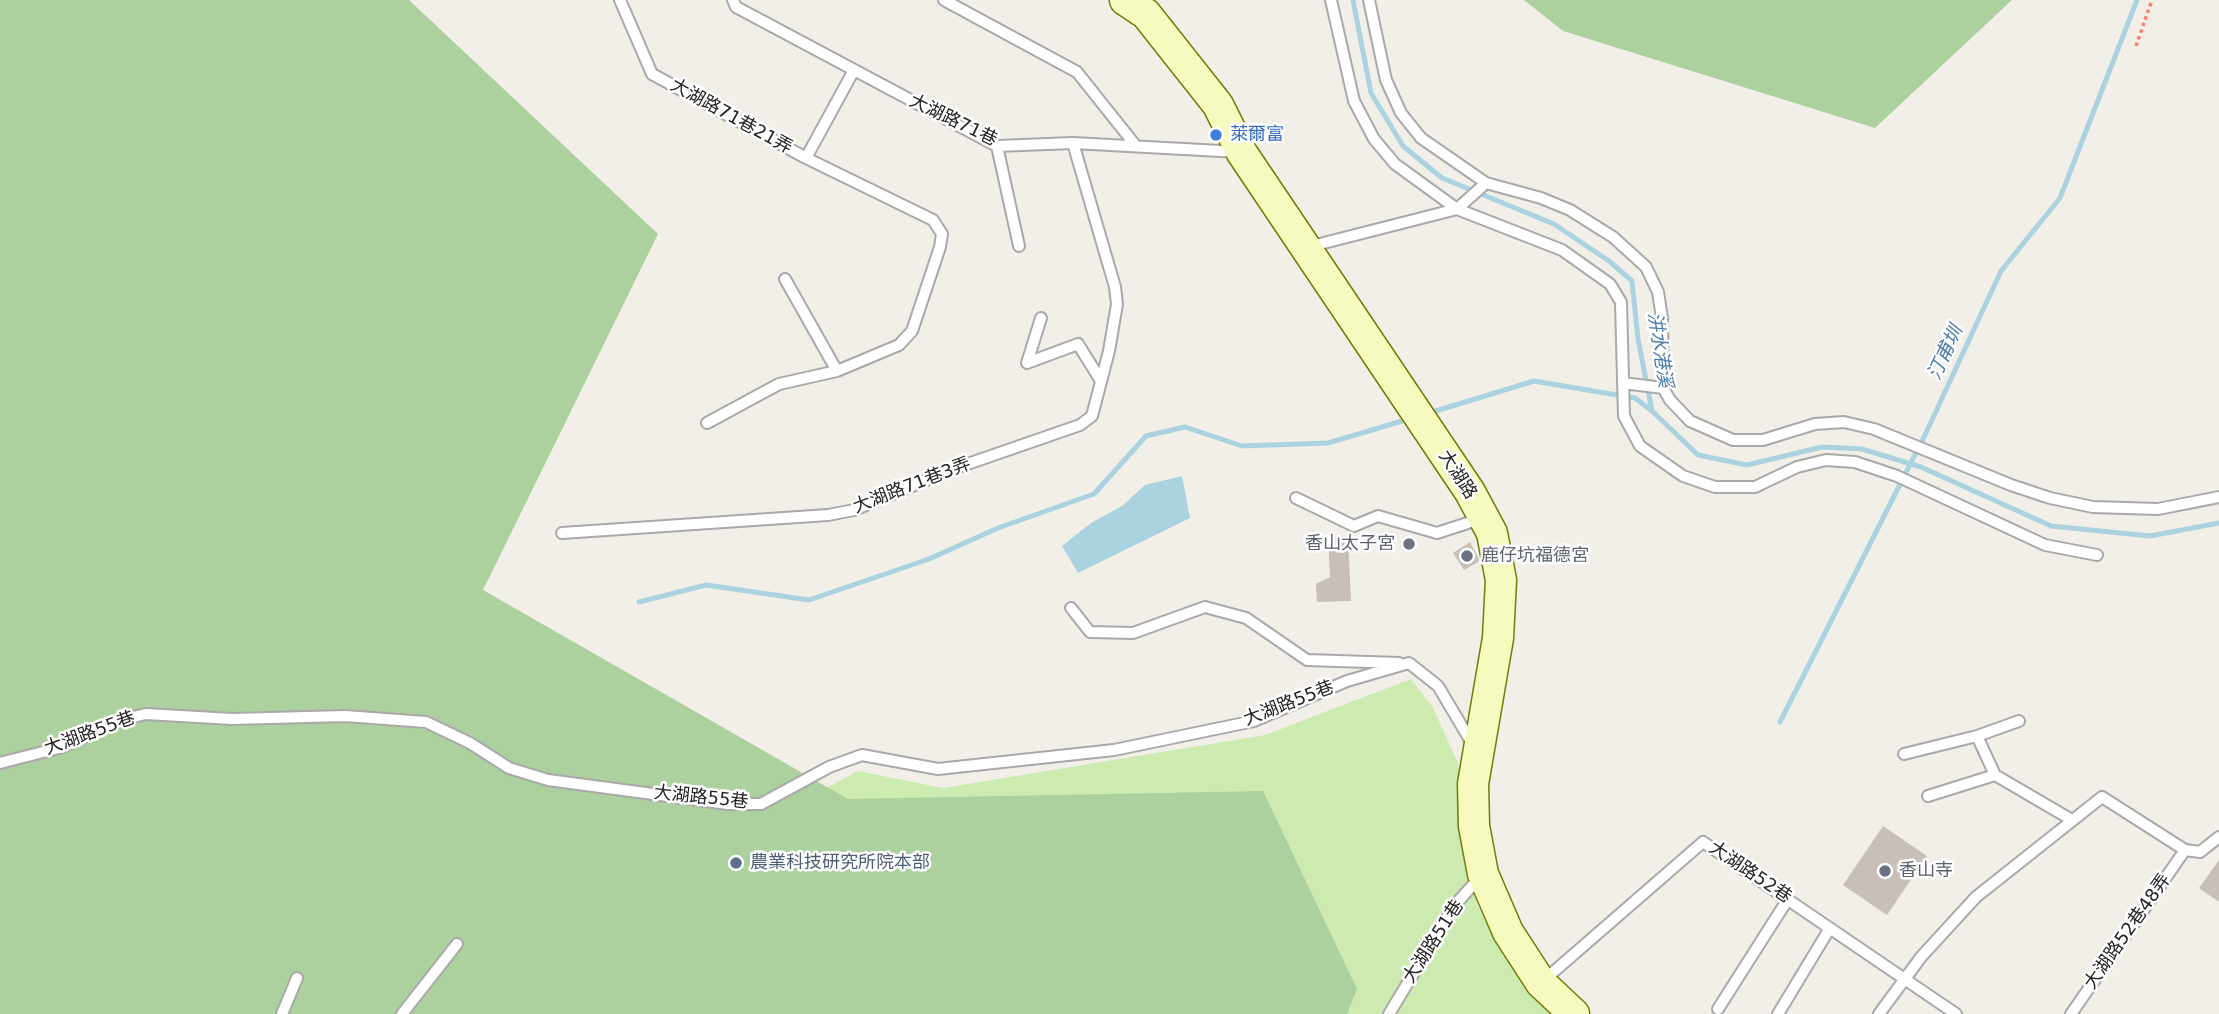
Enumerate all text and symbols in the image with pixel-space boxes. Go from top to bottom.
street label: 大湖路71巷21弄 [666,75,796,159]
street label: 大湖路71巷 [906,90,1000,152]
place label: 萊爾富 [1230,124,1284,146]
marker: 萊爾富 [1208,127,1224,143]
water label: 汫水港溪 [1642,311,1676,389]
water label: 汀甫圳 [1924,322,1968,384]
street label: 大湖路 [1433,446,1481,504]
street label: 大湖路71巷3弄 [850,454,974,518]
place label: 香山太子宮 [1305,533,1395,555]
marker: 香山太子宮 [1401,536,1417,552]
place label: 鹿仔坑福德宮 [1481,545,1589,567]
marker: 鹿仔坑福德宮 [1459,548,1475,564]
street label: 大湖路55巷 [1241,677,1337,731]
street label: 大湖路55巷 [42,708,138,760]
street label: 大湖路55巷 [653,782,749,814]
street label: 大湖路52巷 [1705,838,1795,908]
place label: 農業科技研究所院本部 [750,852,930,874]
marker: 農業科技研究所院本部 [728,855,744,871]
place label: 香山寺 [1899,860,1953,882]
marker: 香山寺 [1877,863,1893,879]
street label: 大湖路52巷48弄 [2080,870,2176,994]
street label: 大湖路51巷 [1399,896,1469,988]

